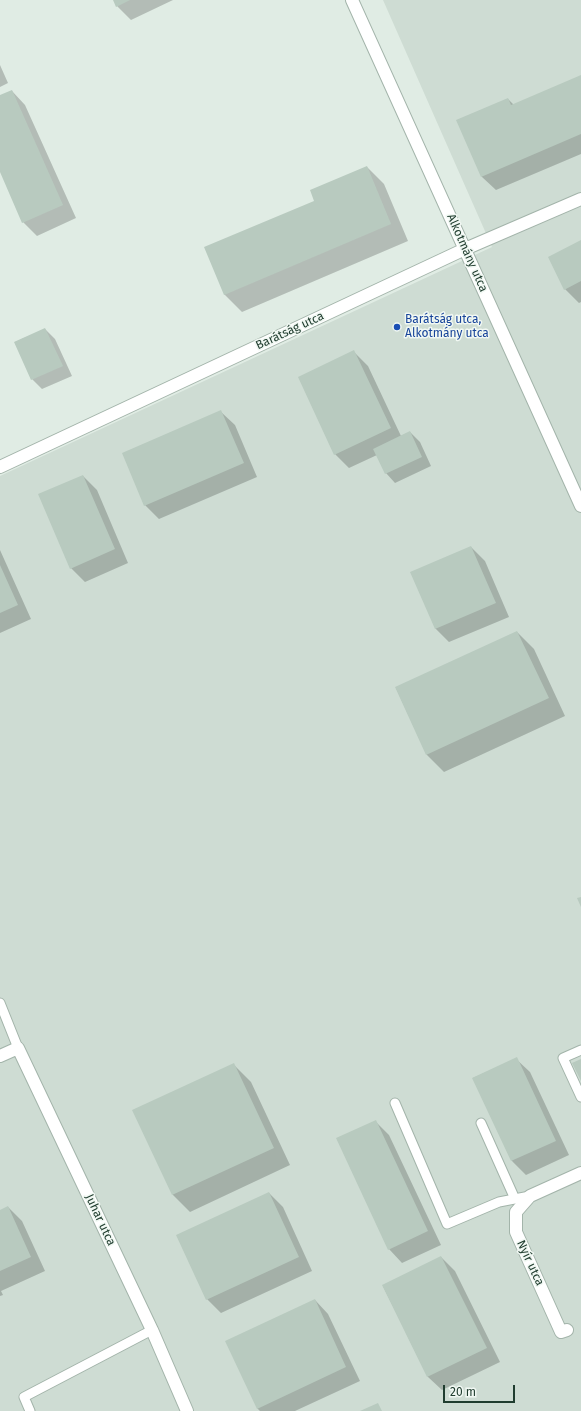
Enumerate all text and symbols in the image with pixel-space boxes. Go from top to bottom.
street label: Alkotmány utca [443,212,491,294]
street label: Barátság utca [254,309,326,353]
place label: Barátság utca, Alkotmány utca [405,313,489,341]
marker: Barátság utca, Alkotmány utca [392,322,402,332]
street label: Juhar utca [82,1192,118,1248]
street label: Nyír utca [513,1238,547,1288]
scale bar [445,1377,517,1403]
text: 20 m [450,1385,476,1399]

